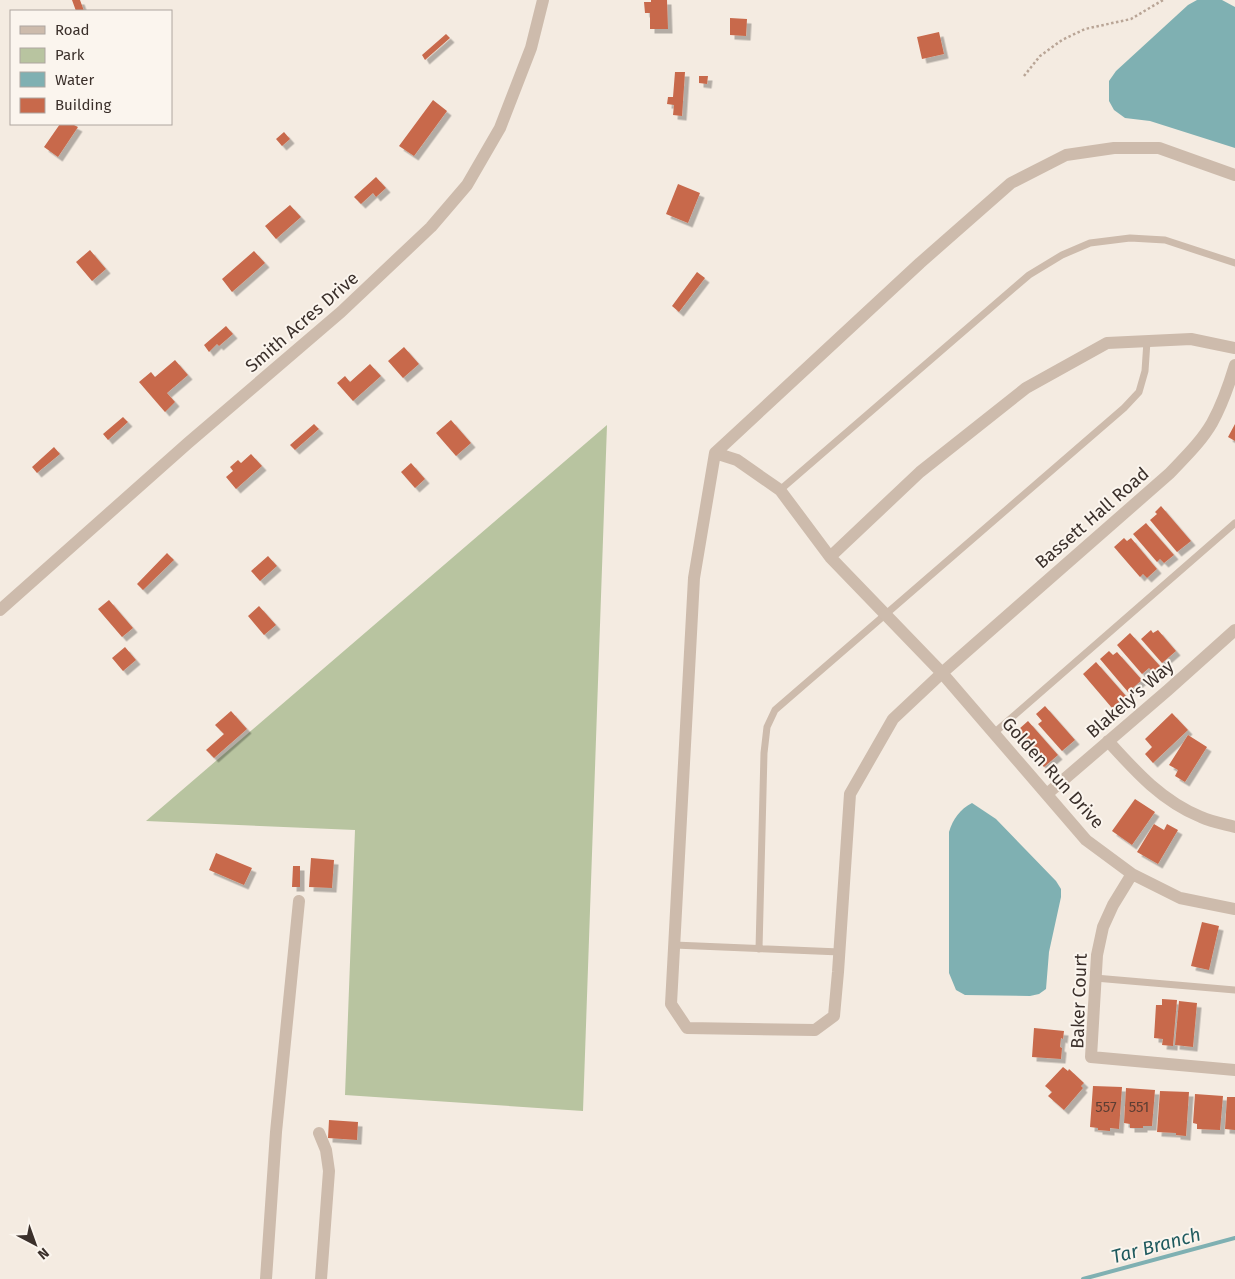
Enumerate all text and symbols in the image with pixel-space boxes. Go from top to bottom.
legend [10,10,172,125]
text: Road [55,21,90,39]
text: Park [55,46,85,64]
text: Water [55,71,94,89]
text: Building [55,96,111,114]
street label: Smith Acres Drive [241,267,363,377]
street label: Bassett Hall Road [1031,463,1153,573]
street label: Blakely's Way [1082,655,1178,743]
street label: Golden Run Drive [997,713,1109,833]
street label: Baker Court [1066,952,1092,1049]
house number: 557 [1095,1098,1117,1116]
house number: 551 [1129,1098,1149,1116]
north arrow [10,1219,60,1269]
water label: Tar Branch [1109,1223,1203,1268]
text: N [34,1244,52,1263]

